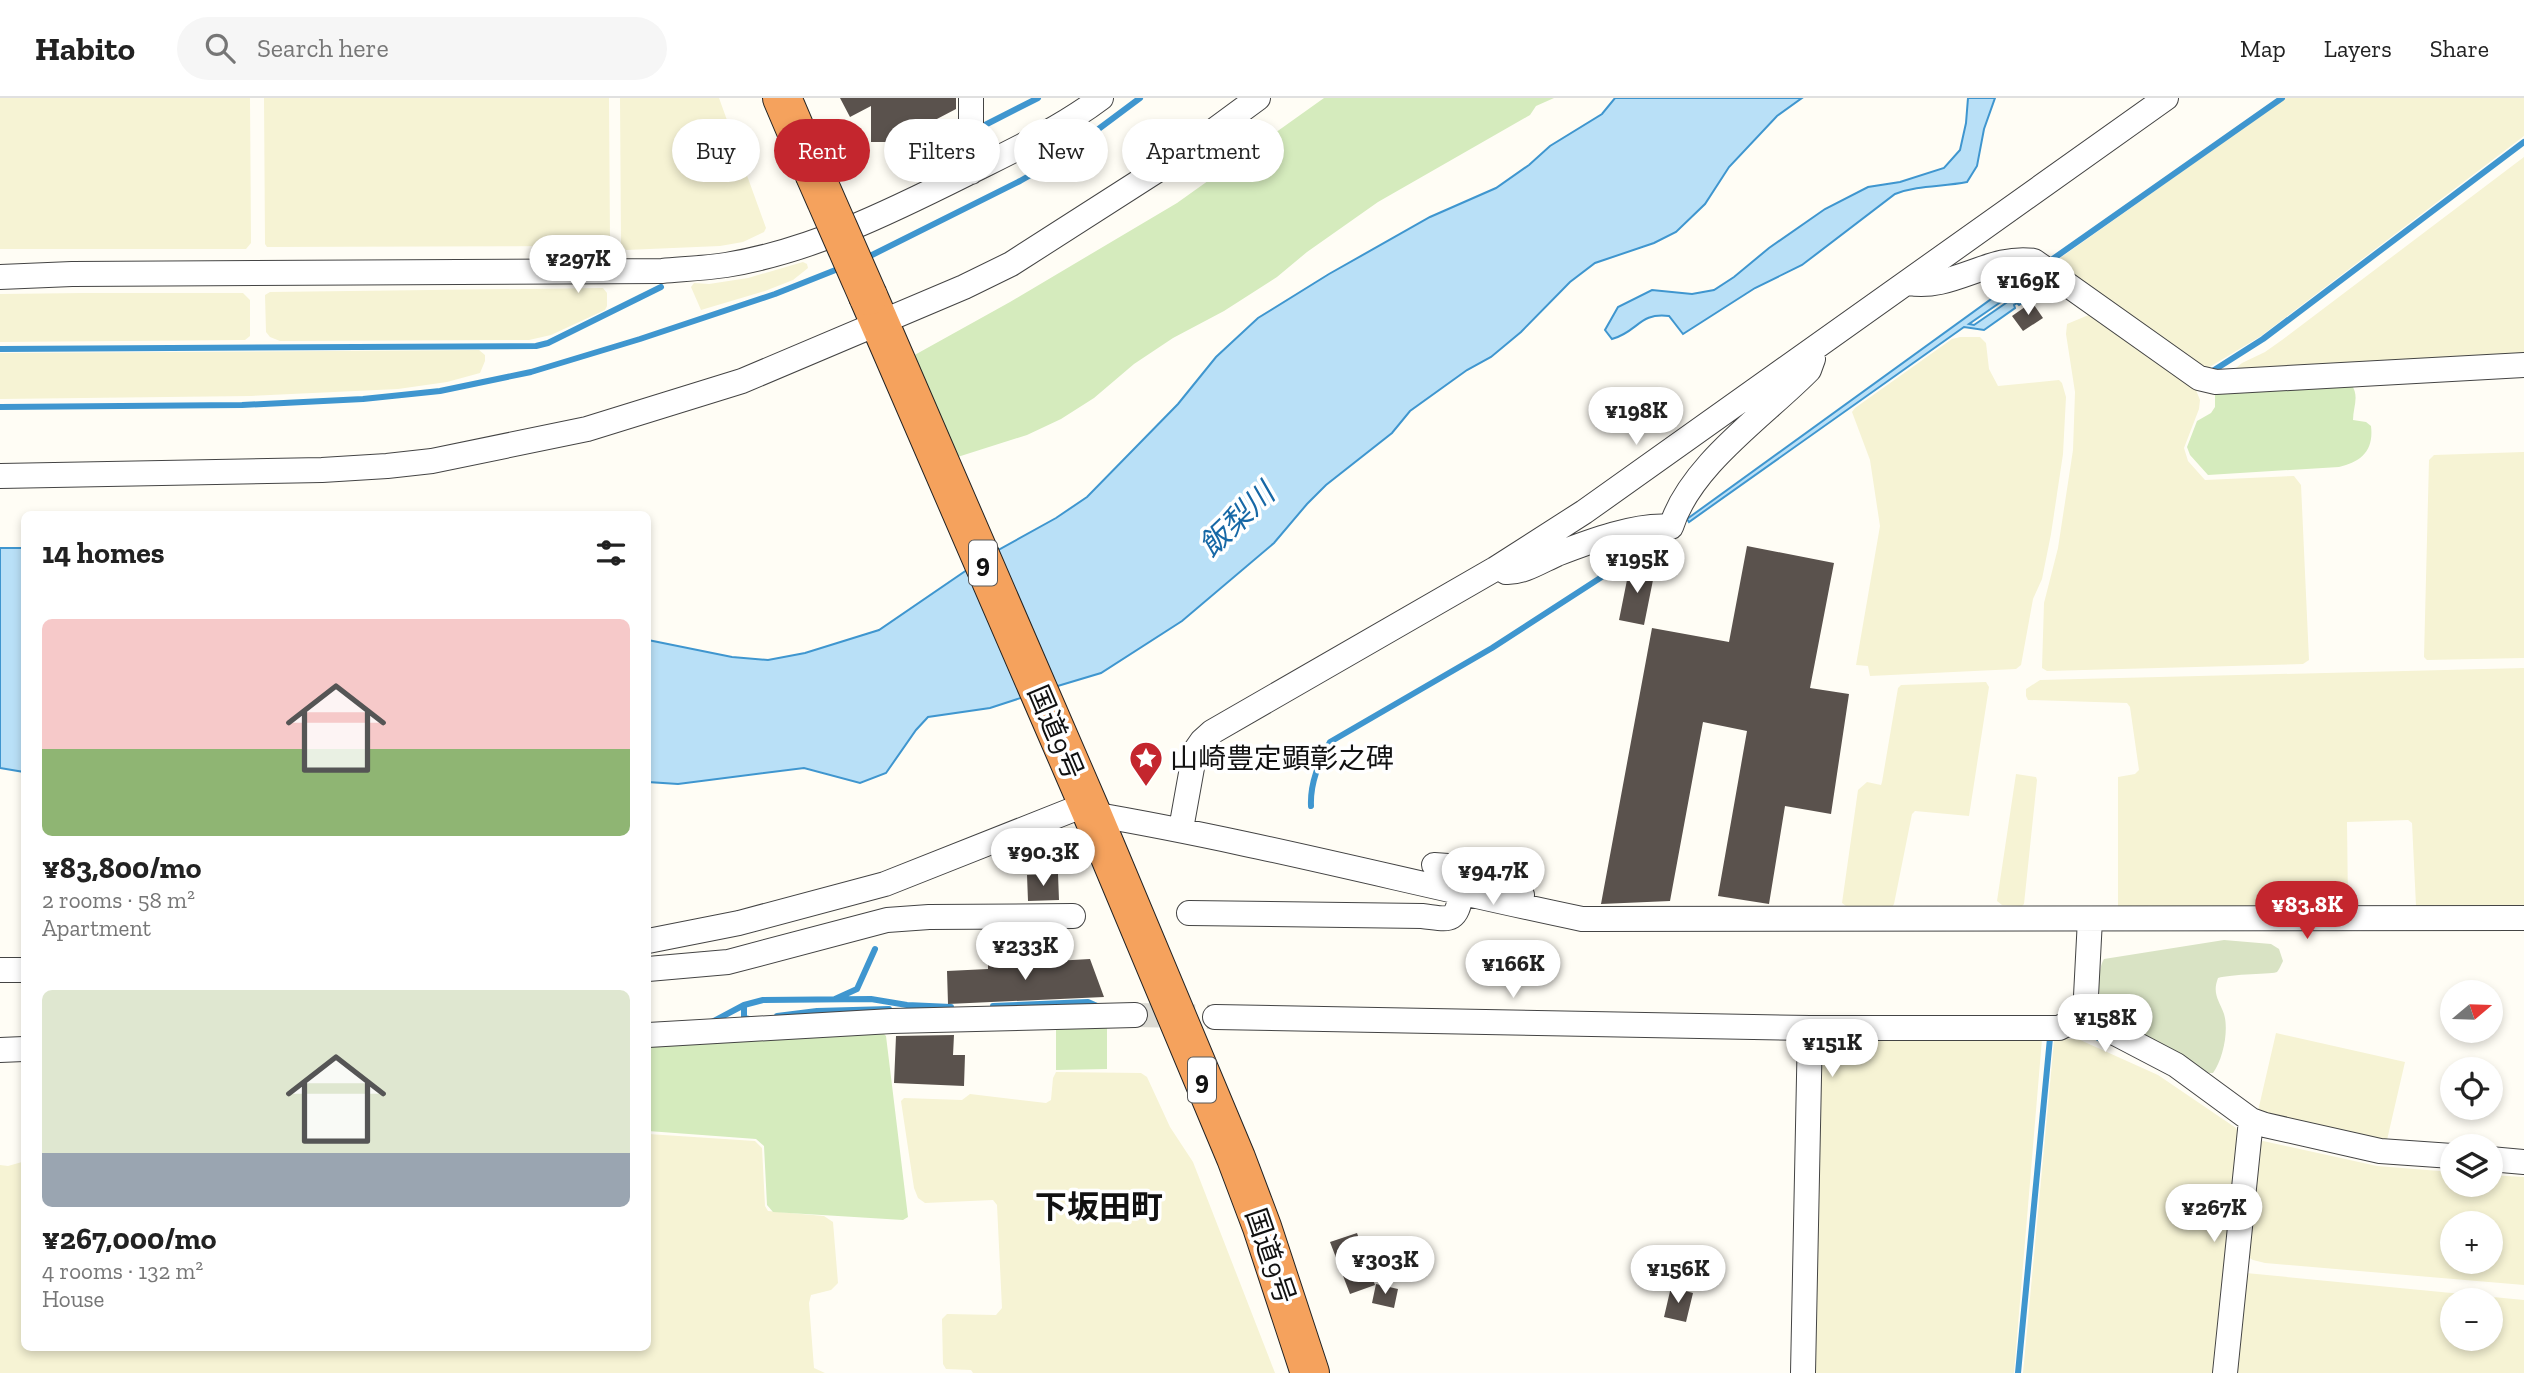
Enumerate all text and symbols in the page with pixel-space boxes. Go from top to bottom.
search box [177,17,667,80]
text: Habito [35,29,135,68]
icon: search [201,29,239,67]
text: Search here [257,32,389,64]
text: Map [2240,34,2286,63]
text: Layers [2324,34,2392,63]
text: Share [2430,34,2489,63]
chip: Buy [672,119,760,182]
chip: Rent [774,119,870,182]
chip: Filters [884,119,1000,182]
chip: New [1014,119,1108,182]
chip: Apartment [1122,119,1284,182]
pin: ¥297K [529,236,627,295]
text: ¥297K [545,244,611,272]
pin: ¥169K [1979,258,2077,317]
text: ¥169K [1996,266,2060,294]
pin: ¥198K [1587,388,1685,447]
text: ¥198K [1604,396,1668,424]
water label: 飯梨川 [1192,474,1284,564]
icon: filters [592,534,630,572]
text: 14 homes [42,535,165,571]
pin: ¥195K [1588,536,1686,595]
road number: 9 [969,540,997,586]
text: ¥195K [1606,544,1668,572]
icon: home [273,665,399,791]
street label: 国道9号 [1021,680,1090,784]
place icon: 山崎豊定顕彰之碑 [1127,739,1165,788]
place label: 山崎豊定顕彰之碑 [1170,742,1394,775]
pin: ¥90.3K [986,828,1100,888]
text: ¥90.3K [1007,837,1079,865]
pin: ¥94.7K [1436,848,1550,907]
text: ¥83,800/mo [42,850,202,886]
text: ¥94.7K [1458,856,1528,884]
pin: ¥83.8K [2250,882,2364,941]
text: 2 rooms · 58 m² [42,886,195,914]
text: ¥83.8K [2271,890,2343,918]
text: Apartment [42,914,151,942]
pin: ¥233K [976,922,1074,982]
text: ¥233K [992,931,1058,959]
pin: ¥166K [1464,940,1562,1000]
text: ¥166K [1481,949,1545,977]
north arrow [2440,980,2502,1043]
map controls [2440,980,2503,1351]
pin: ¥158K [2056,995,2154,1054]
text: ¥158K [2074,1003,2136,1031]
pin: ¥151K [1783,1020,1881,1079]
text: ¥151K [1802,1028,1862,1056]
icon: home [273,1036,399,1162]
road number: 9 [1188,1057,1216,1102]
button: locate [2440,1057,2503,1120]
button: layers [2440,1134,2503,1197]
pin: ¥267K [2165,1184,2263,1244]
district label: 下坂田町 [1035,1188,1163,1226]
text: ¥267K [2181,1193,2247,1221]
street label: 国道9号 [1239,1204,1302,1308]
button: + [2440,1211,2503,1274]
text: ¥267,000/mo [42,1221,216,1257]
pin: ¥303K [1336,1236,1434,1296]
text: ¥303K [1352,1245,1418,1273]
pin: ¥156K [1629,1246,1727,1305]
text: ¥156K [1647,1254,1709,1282]
text: 4 rooms · 132 m² [42,1257,203,1285]
text: House [42,1285,104,1313]
button: − [2440,1288,2503,1351]

